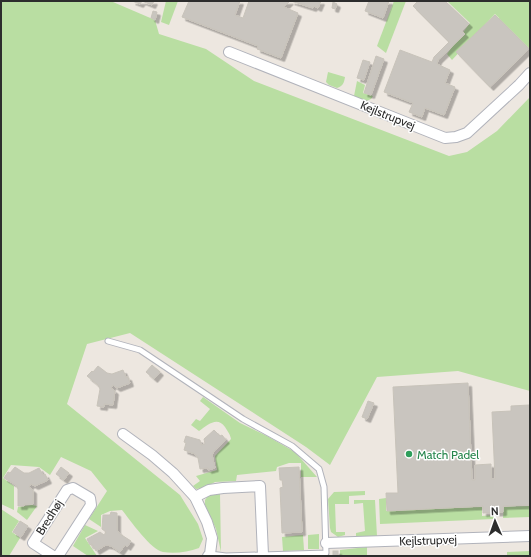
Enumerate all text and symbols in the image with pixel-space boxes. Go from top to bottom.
street label: Kejlstrupvej [358,97,418,133]
place label: Match Padel [417,447,479,462]
marker: Match Padel [404,449,414,459]
street label: Bredhøj [32,496,66,538]
north arrow [475,501,515,541]
text: N [491,504,499,518]
street label: Kejlstrupvej [399,531,457,549]

